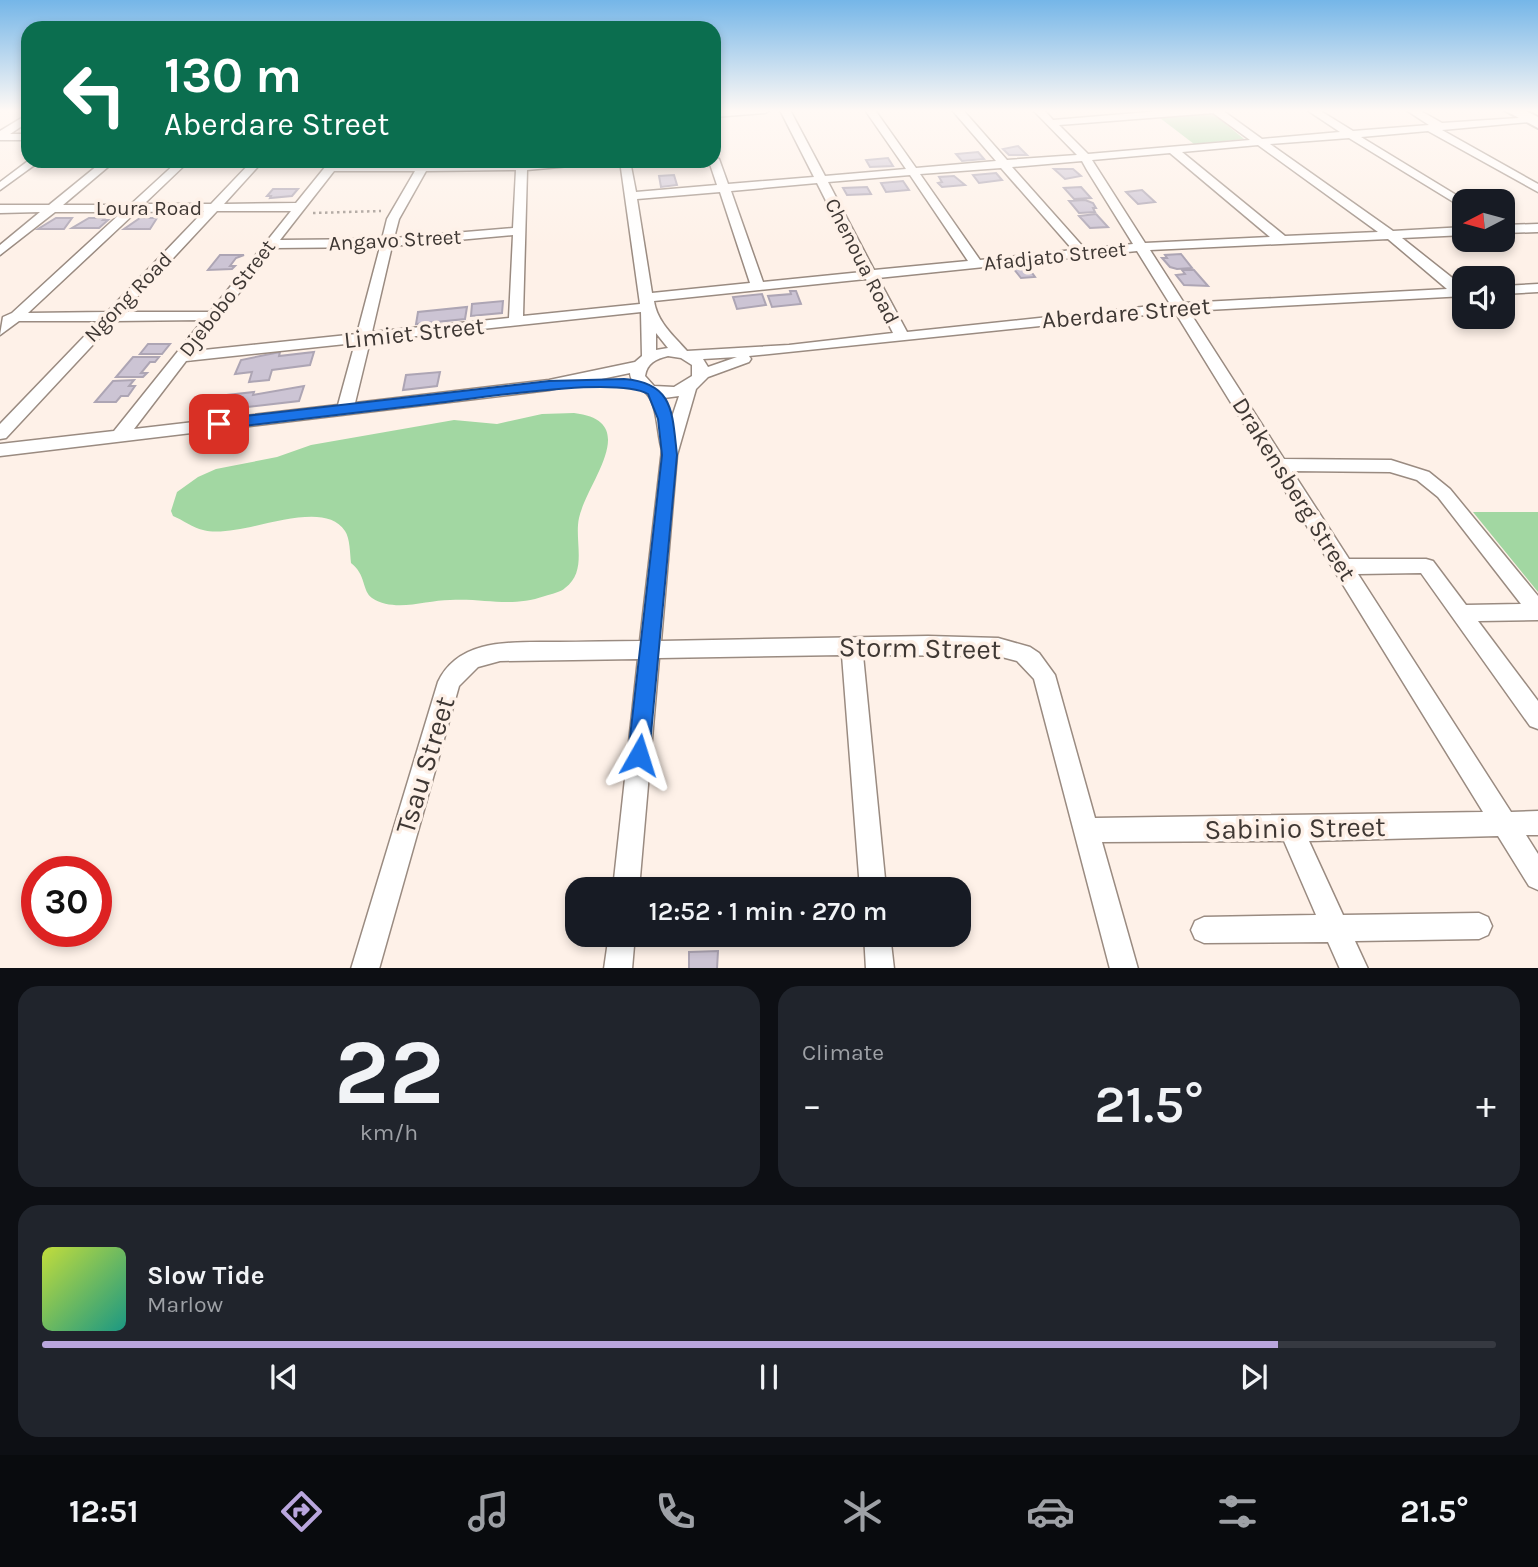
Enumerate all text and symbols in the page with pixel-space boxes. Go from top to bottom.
text: 130 m [164,47,302,104]
icon: left [49,49,140,140]
text: Aberdare Street [164,106,389,143]
north arrow [1452,189,1516,252]
map controls [1452,189,1515,329]
street label: Chenoua Road [820,194,904,328]
street label: Loura Road [96,196,202,220]
street label: Angavo Street [328,225,462,255]
street label: Djebobo Street [174,235,280,361]
street label: Afadjato Street [983,237,1128,275]
street label: Ngong Road [79,247,177,347]
button: sound [1452,266,1515,329]
street label: Aberdare Street [1041,292,1211,334]
street label: Limiet Street [342,312,486,354]
street label: Drakensberg Street [1226,392,1362,586]
pin [189,394,249,454]
icon: arrive [200,405,238,443]
street label: Storm Street [838,630,1002,666]
street label: Tsau Street [388,692,462,838]
position arrow [602,718,676,792]
street label: Sabinio Street [1204,810,1386,846]
speed limit sign: 30 [21,856,112,947]
text: 12:52 · 1 min · 270 m [649,896,887,927]
text: 22 [334,1020,444,1126]
text: Climate [802,1039,884,1066]
text: 21.5° [1094,1074,1204,1135]
text: − [802,1083,822,1128]
text: + [1476,1083,1496,1128]
text: km/h [360,1119,418,1146]
text: Slow Tide [147,1260,265,1291]
text: Marlow [147,1291,223,1318]
icon: previous [265,1358,303,1396]
icon: pause [750,1358,788,1396]
icon: next [1235,1358,1273,1396]
icon: directions [277,1487,326,1536]
icon: music [464,1487,513,1536]
icon: phone [651,1487,700,1536]
icon: climate [838,1487,887,1536]
icon: car [1026,1487,1075,1536]
icon: filters [1213,1487,1262,1536]
text: 12:51 [69,1493,139,1530]
text: 21.5° [1400,1493,1469,1530]

